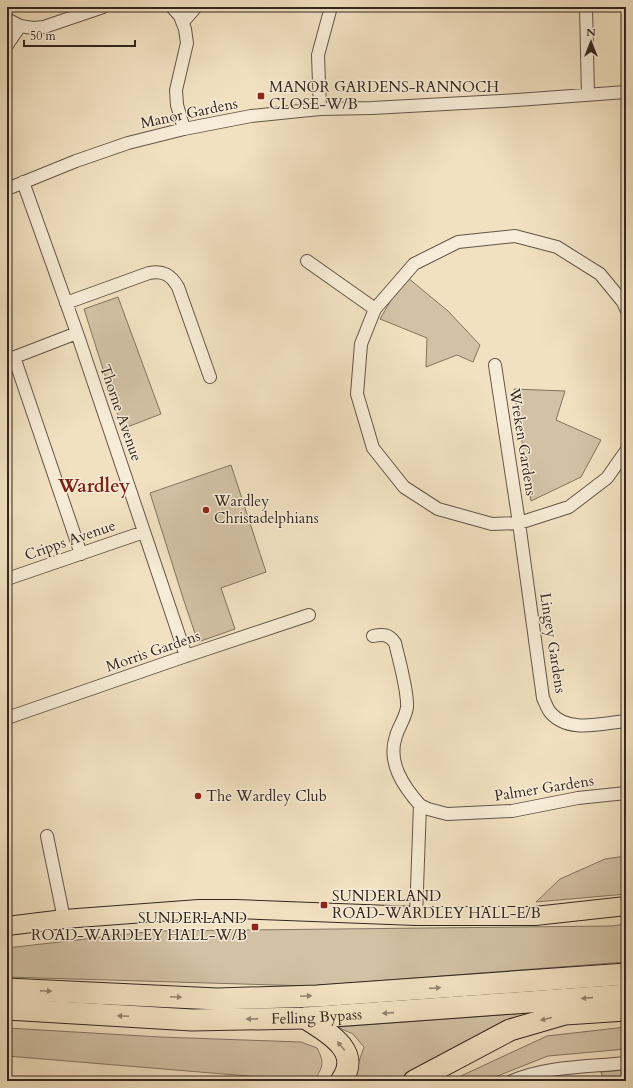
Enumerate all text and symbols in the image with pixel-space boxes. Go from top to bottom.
scale bar [24,22,135,48]
north arrow [571,22,611,62]
text: N [586,25,596,40]
text: 50 m [30,28,57,44]
place label: MANOR GARDENS-RANNOCH CLOSE-W/B [269,77,499,114]
marker: MANOR GARDENS-RANNOCH CLOSE-W/B [256,91,266,101]
street label: Manor Gardens [139,93,239,133]
street label: Thorne Avenue [95,362,147,464]
street label: Wreken Gardens [504,386,541,497]
district label: Wardley [57,473,130,499]
place label: Wardley Christadelphians [213,491,319,528]
marker: Wardley Christadelphians [201,505,211,515]
street label: Cripps Avenue [22,515,118,565]
street label: Lingey Gardens [535,591,571,695]
street label: Morris Gardens [103,625,203,677]
street label: Palmer Gardens [493,770,595,806]
place label: The Wardley Club [206,786,327,806]
marker: The Wardley Club [193,791,203,801]
place label: SUNDERLAND ROAD-WARDLEY HALL-E/B [332,886,541,923]
marker: SUNDERLAND ROAD-WARDLEY HALL-E/B [319,900,329,910]
place label: SUNDERLAND ROAD-WARDLEY HALL-W/B [31,908,247,945]
marker: SUNDERLAND ROAD-WARDLEY HALL-W/B [250,922,260,932]
one-way arrow [429,984,441,991]
one-way arrow [40,987,52,994]
one-way arrow [300,993,313,999]
one-way arrow [170,994,183,1000]
one-way arrow [581,994,593,1001]
street label: Felling Bypass [271,1004,363,1029]
one-way arrow [382,1009,394,1016]
one-way arrow [116,1013,129,1019]
one-way arrow [245,1016,258,1022]
one-way arrow [540,1016,552,1022]
one-way arrow [337,1040,346,1051]

